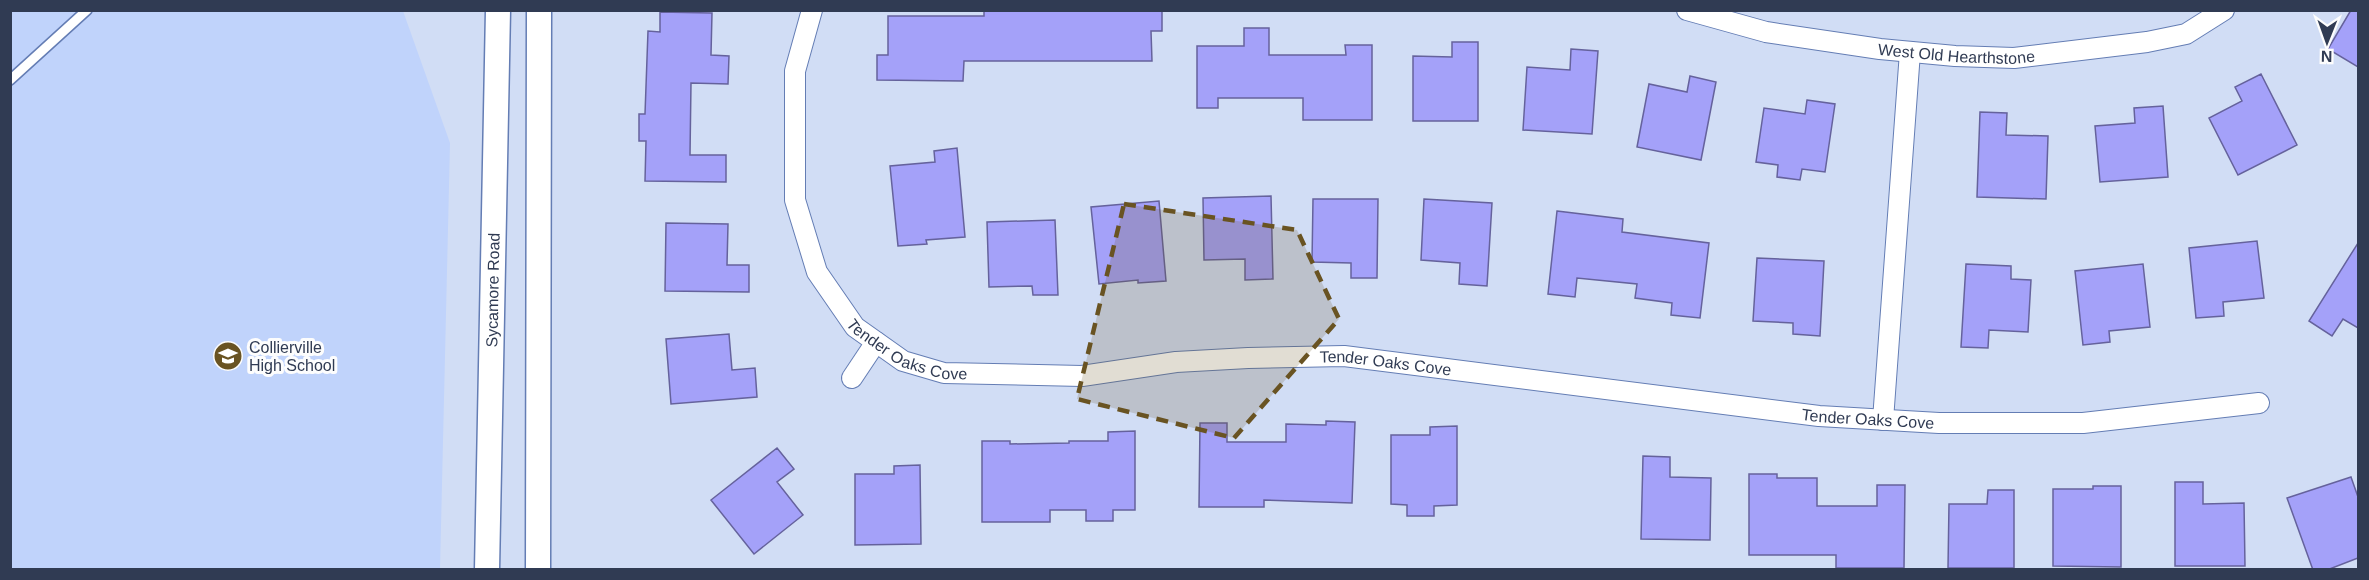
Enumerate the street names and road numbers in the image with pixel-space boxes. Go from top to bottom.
street label: West Old Hearthstone [1877,41,2036,67]
street label: Sycamore Road [483,233,503,348]
street label: Tender Oaks Cove [843,316,968,383]
street label: Tender Oaks Cove [1319,348,1452,378]
street label: Tender Oaks Cove [1801,406,1935,432]

